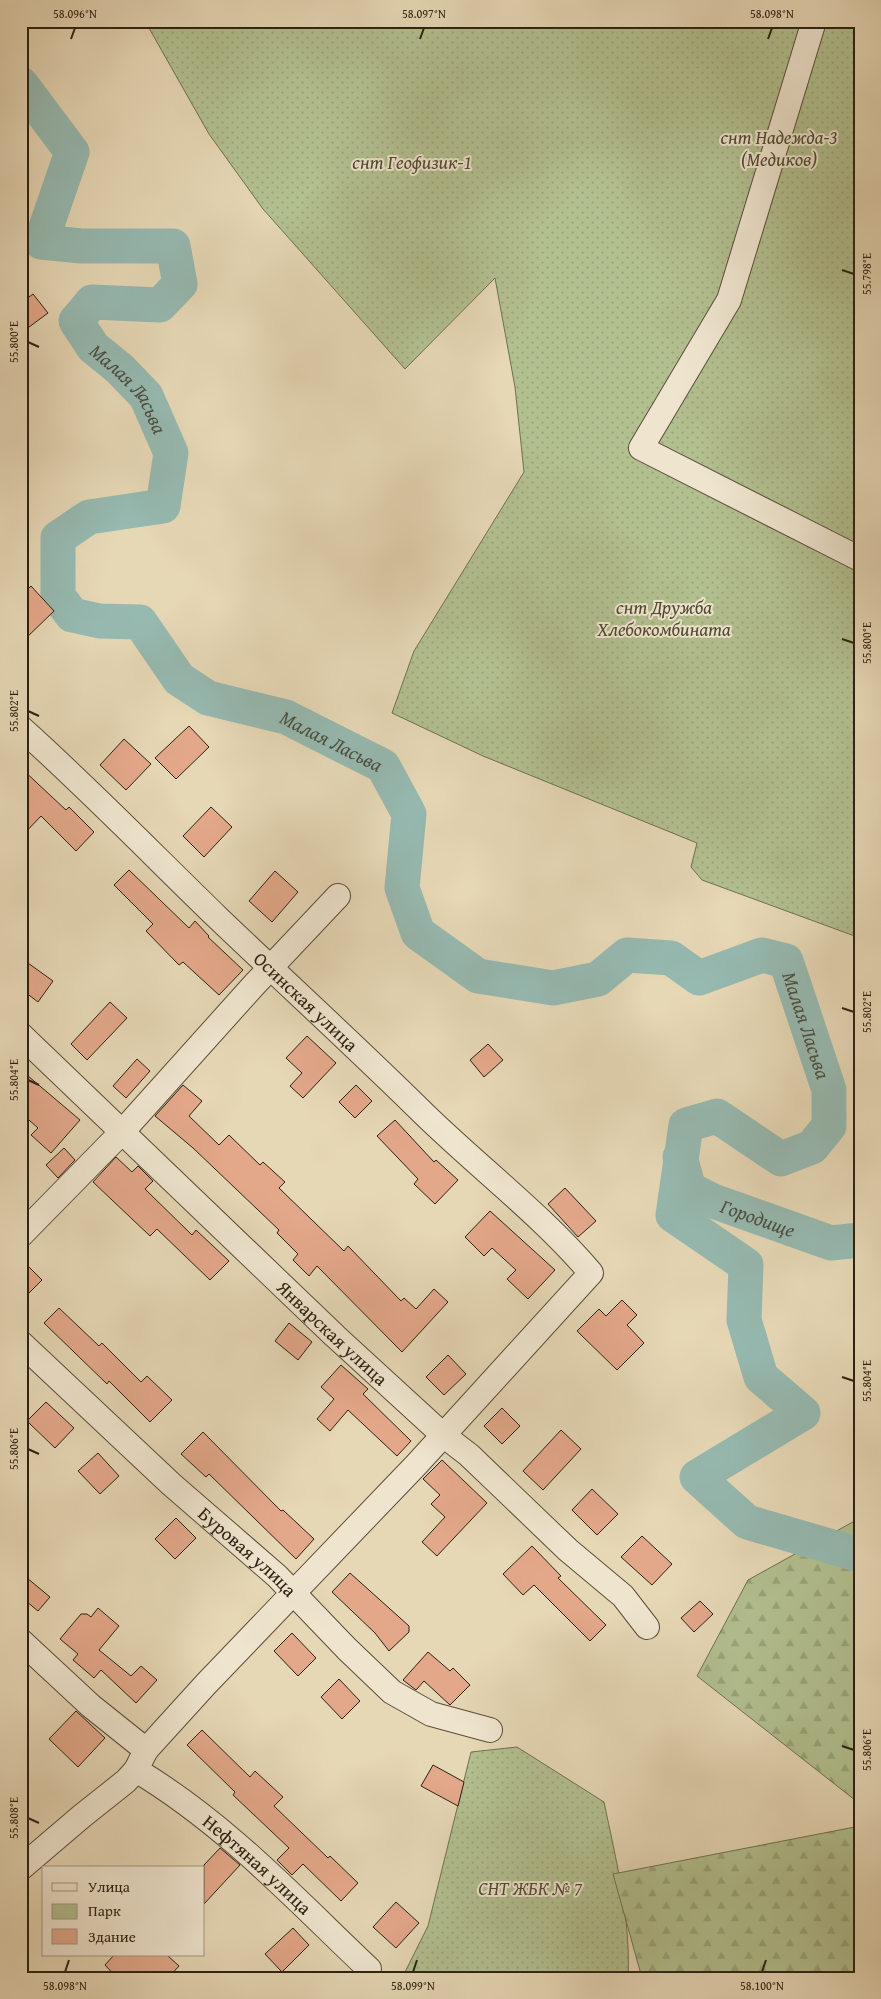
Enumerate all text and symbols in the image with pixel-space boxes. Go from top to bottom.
text: 58.096°N [53,5,97,22]
text: 58.097°N [402,5,446,22]
text: 58.098°N [750,5,794,22]
park label: снт Надежда-3 (Медиков) [720,123,838,173]
park label: снт Геофизик-1 [352,148,472,176]
text: 55.798°E [858,253,875,295]
text: 55.800°E [5,321,22,363]
water label: Малая Ласьва [84,336,175,439]
park label: снт Дружба Хлебокомбината [596,593,731,643]
text: 55.800°E [858,622,875,664]
text: 55.802°E [5,690,22,732]
water label: Малая Ласьва [275,702,389,779]
street label: Осинская улица [247,945,365,1058]
water label: Малая Ласьва [776,967,839,1083]
text: 55.802°E [858,991,875,1033]
text: 55.804°E [5,1059,22,1101]
water label: Городище [716,1190,799,1244]
street label: Январская улица [270,1273,394,1392]
text: 55.804°E [858,1360,875,1402]
text: 55.806°E [5,1428,22,1470]
street label: Буровая улица [192,1500,304,1603]
text: 55.806°E [858,1729,875,1771]
text: 55.808°E [5,1797,22,1839]
street label: Нефтяная улица [197,1807,318,1921]
legend [42,1866,205,1956]
park label: СНТ ЖБК № 7 [478,1874,583,1902]
text: Улица [88,1876,131,1897]
text: Парк [88,1900,121,1921]
text: Здание [88,1926,136,1947]
text: 58.098°N [43,1977,87,1994]
text: 58.099°N [391,1977,435,1994]
text: 58.100°N [740,1977,784,1994]

